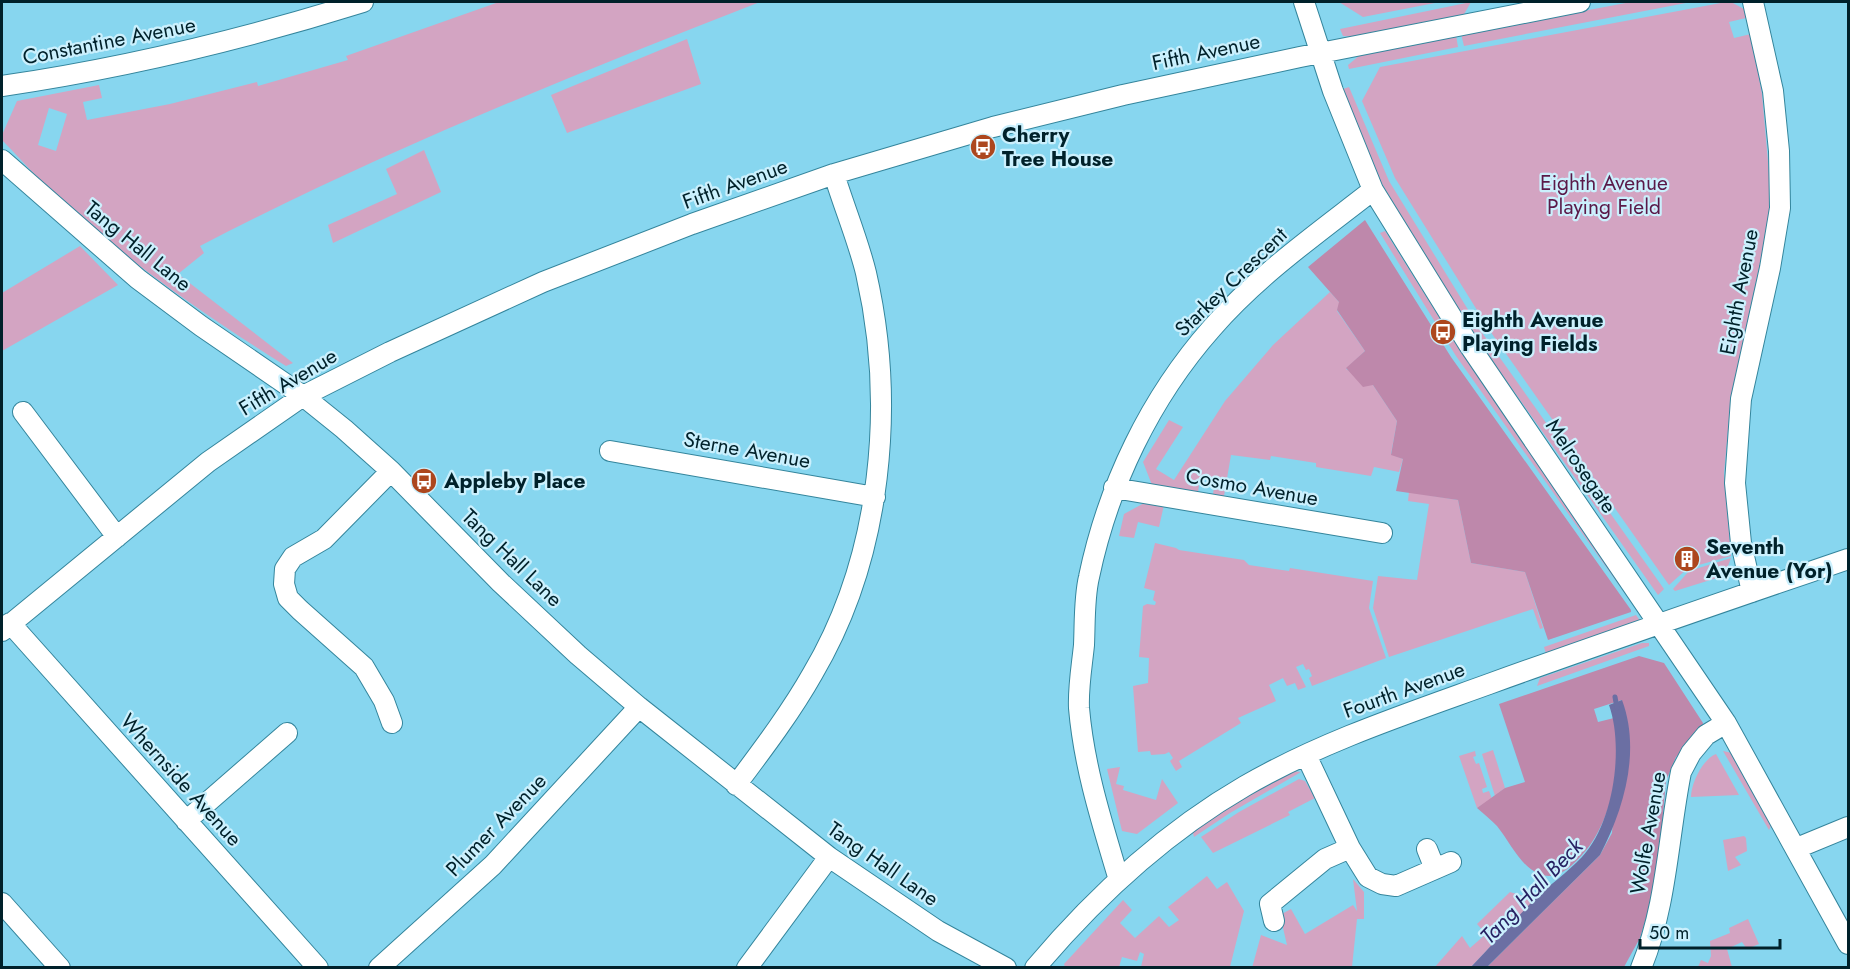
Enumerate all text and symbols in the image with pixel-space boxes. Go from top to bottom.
street label: Constantine Avenue [20,9,198,72]
street label: Fifth Avenue [1149,26,1263,78]
place label: Cherry Tree House [1002,120,1113,174]
bus stop icon: Cherry Tree House [968,132,998,162]
street label: Fifth Avenue [678,151,792,217]
park label: Eighth Avenue Playing Field [1540,168,1668,222]
street label: Tang Hall Lane [78,194,198,299]
street label: Starkey Crescent [1168,220,1294,344]
street label: Eighth Avenue [1712,226,1766,358]
place label: Eighth Avenue Playing Fields [1462,305,1604,359]
bus stop icon: Eighth Avenue Playing Fields [1428,317,1458,347]
street label: Fifth Avenue [233,341,343,423]
street label: Melrosegate [1538,413,1624,519]
street label: Sterne Avenue [681,424,813,476]
street label: Cosmo Avenue [1183,461,1321,513]
bus stop icon: Appleby Place [409,466,439,496]
place label: Appleby Place [443,466,585,496]
street label: Tang Hall Lane [455,502,569,614]
place label: Seventh Avenue (Yor) [1705,532,1833,586]
building icon: Seventh Avenue (Yor) [1672,544,1702,574]
street label: Fourth Avenue [1339,654,1469,726]
street label: Whernside Avenue [113,707,249,853]
street label: Plumer Avenue [439,766,553,883]
street label: Wolfe Avenue [1622,769,1674,897]
street label: Tang Hall Lane [821,815,945,914]
water label: Tang Hall Beck [1472,830,1591,951]
scale bar [1640,912,1780,950]
text: 50 m [1649,920,1689,946]

